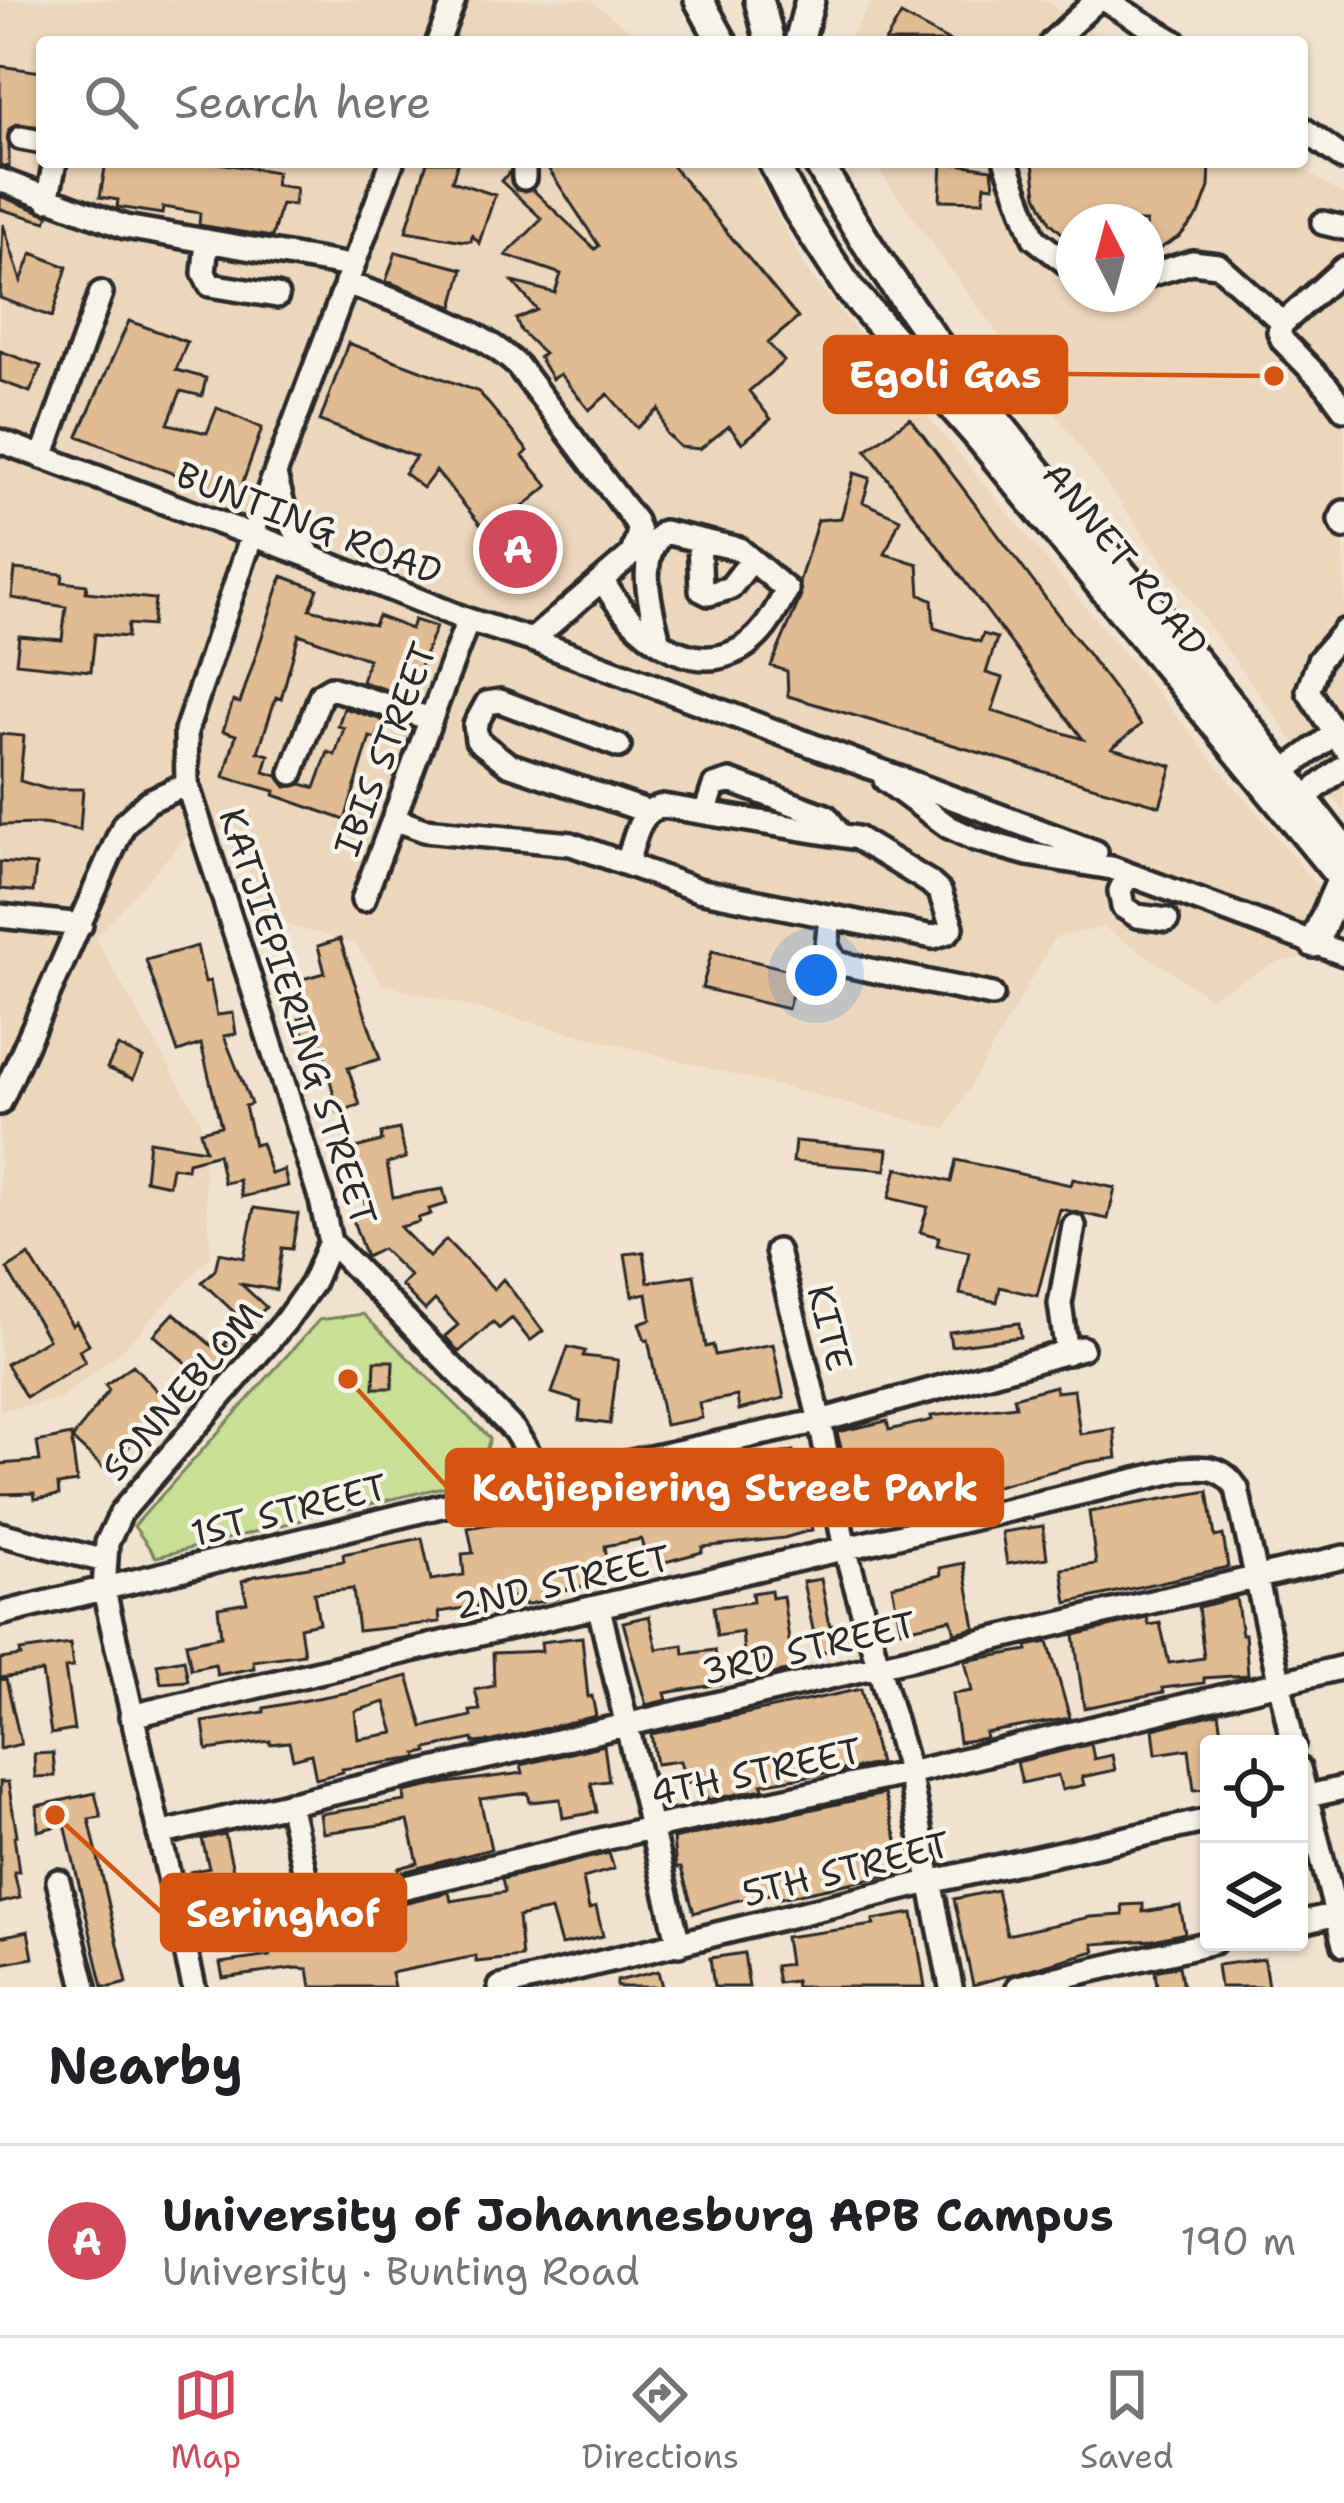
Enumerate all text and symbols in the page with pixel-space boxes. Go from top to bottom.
search box [36,36,1308,168]
icon: search [78,69,144,135]
text: Search here [174,72,431,132]
north arrow [1056,204,1164,312]
callout: Egoli Gas [825,337,1066,412]
text: Egoli Gas [848,348,1042,400]
street label: BUNTING ROAD [169,450,449,596]
street label: ANNET ROAD [1031,451,1219,667]
pin: A [479,504,557,594]
street label: IBIS STREET [322,635,448,863]
street label: KATJIEPIERING STREET [207,802,389,1232]
your location [786,945,846,1005]
street label: KITE [796,1280,864,1376]
street label: SONNEBLOM [91,1291,273,1491]
callout: Katjiepiering Street Park [447,1450,1002,1525]
text: Katjiepiering Street Park [472,1461,978,1513]
street label: 1ST STREET [186,1462,392,1558]
street label: 2ND STREET [449,1533,675,1631]
street label: 3RD STREET [697,1600,921,1696]
street label: 4TH STREET [646,1726,866,1818]
map controls [1200,1735,1308,1951]
button: locate [1200,1735,1308,1843]
street label: 5TH STREET [737,1820,955,1918]
button: layers [1200,1843,1308,1951]
callout: Seringhof [162,1875,405,1950]
text: Seringhof [186,1887,381,1939]
text: Nearby [48,2031,243,2099]
text: University of Johannesburg APB Campus [162,2185,1114,2245]
text: A [72,2215,102,2267]
text: 190 m [1180,2215,1296,2267]
text: University · Bunting Road [162,2245,640,2297]
tab: Map [170,2362,241,2479]
tab: Directions [582,2362,739,2479]
tab: Saved [1080,2362,1174,2479]

